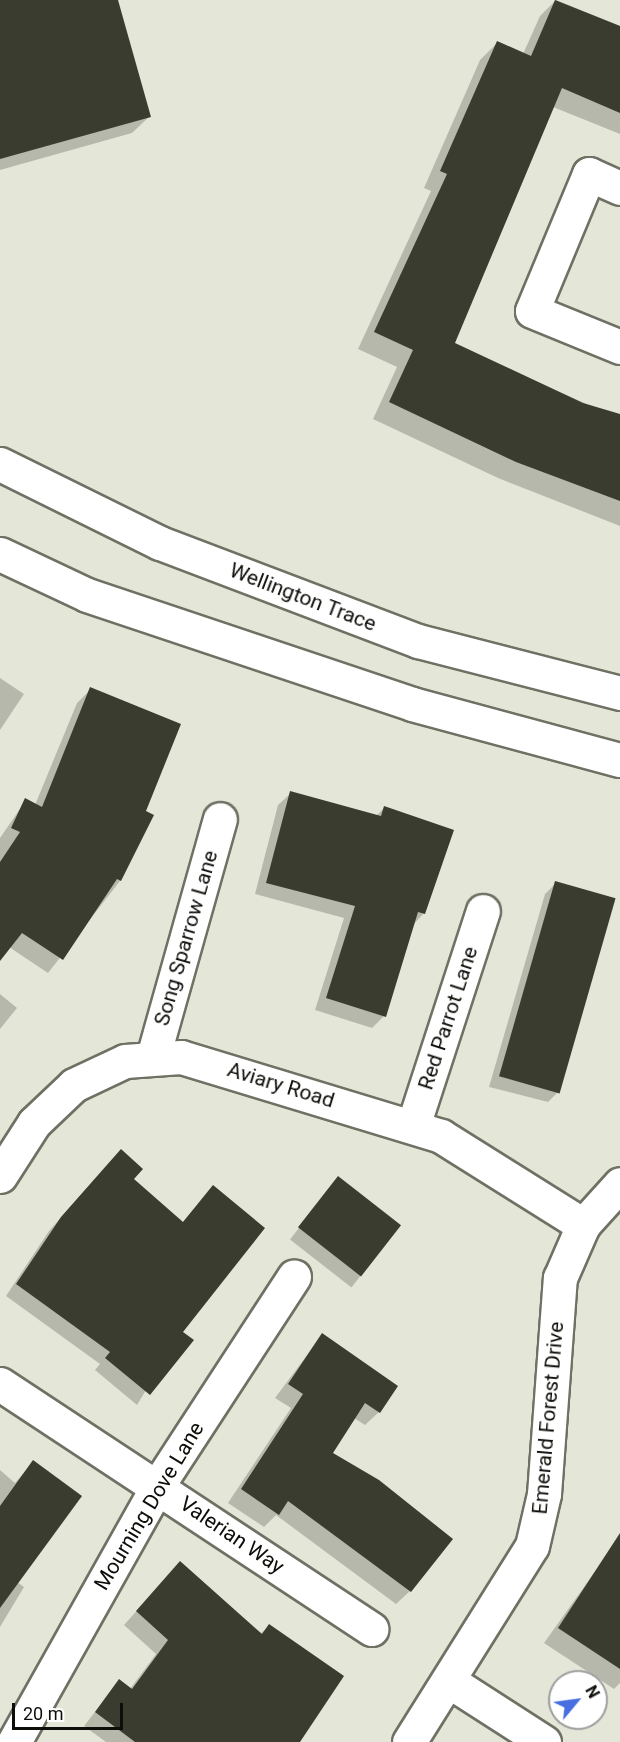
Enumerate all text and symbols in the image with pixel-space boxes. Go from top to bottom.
street label: Wellington Trace [226,557,380,637]
street label: Song Sparrow Lane [149,847,223,1029]
street label: Red Parrot Lane [413,943,483,1093]
street label: Aviary Road [224,1057,338,1113]
street label: Emerald Forest Drive [527,1321,569,1515]
street label: Mourning Dove Lane [89,1417,209,1595]
street label: Valerian Way [175,1491,289,1579]
north arrow [548,1670,608,1730]
text: N [581,1682,603,1702]
scale bar [15,1691,126,1729]
text: 20 m [23,1703,63,1724]

